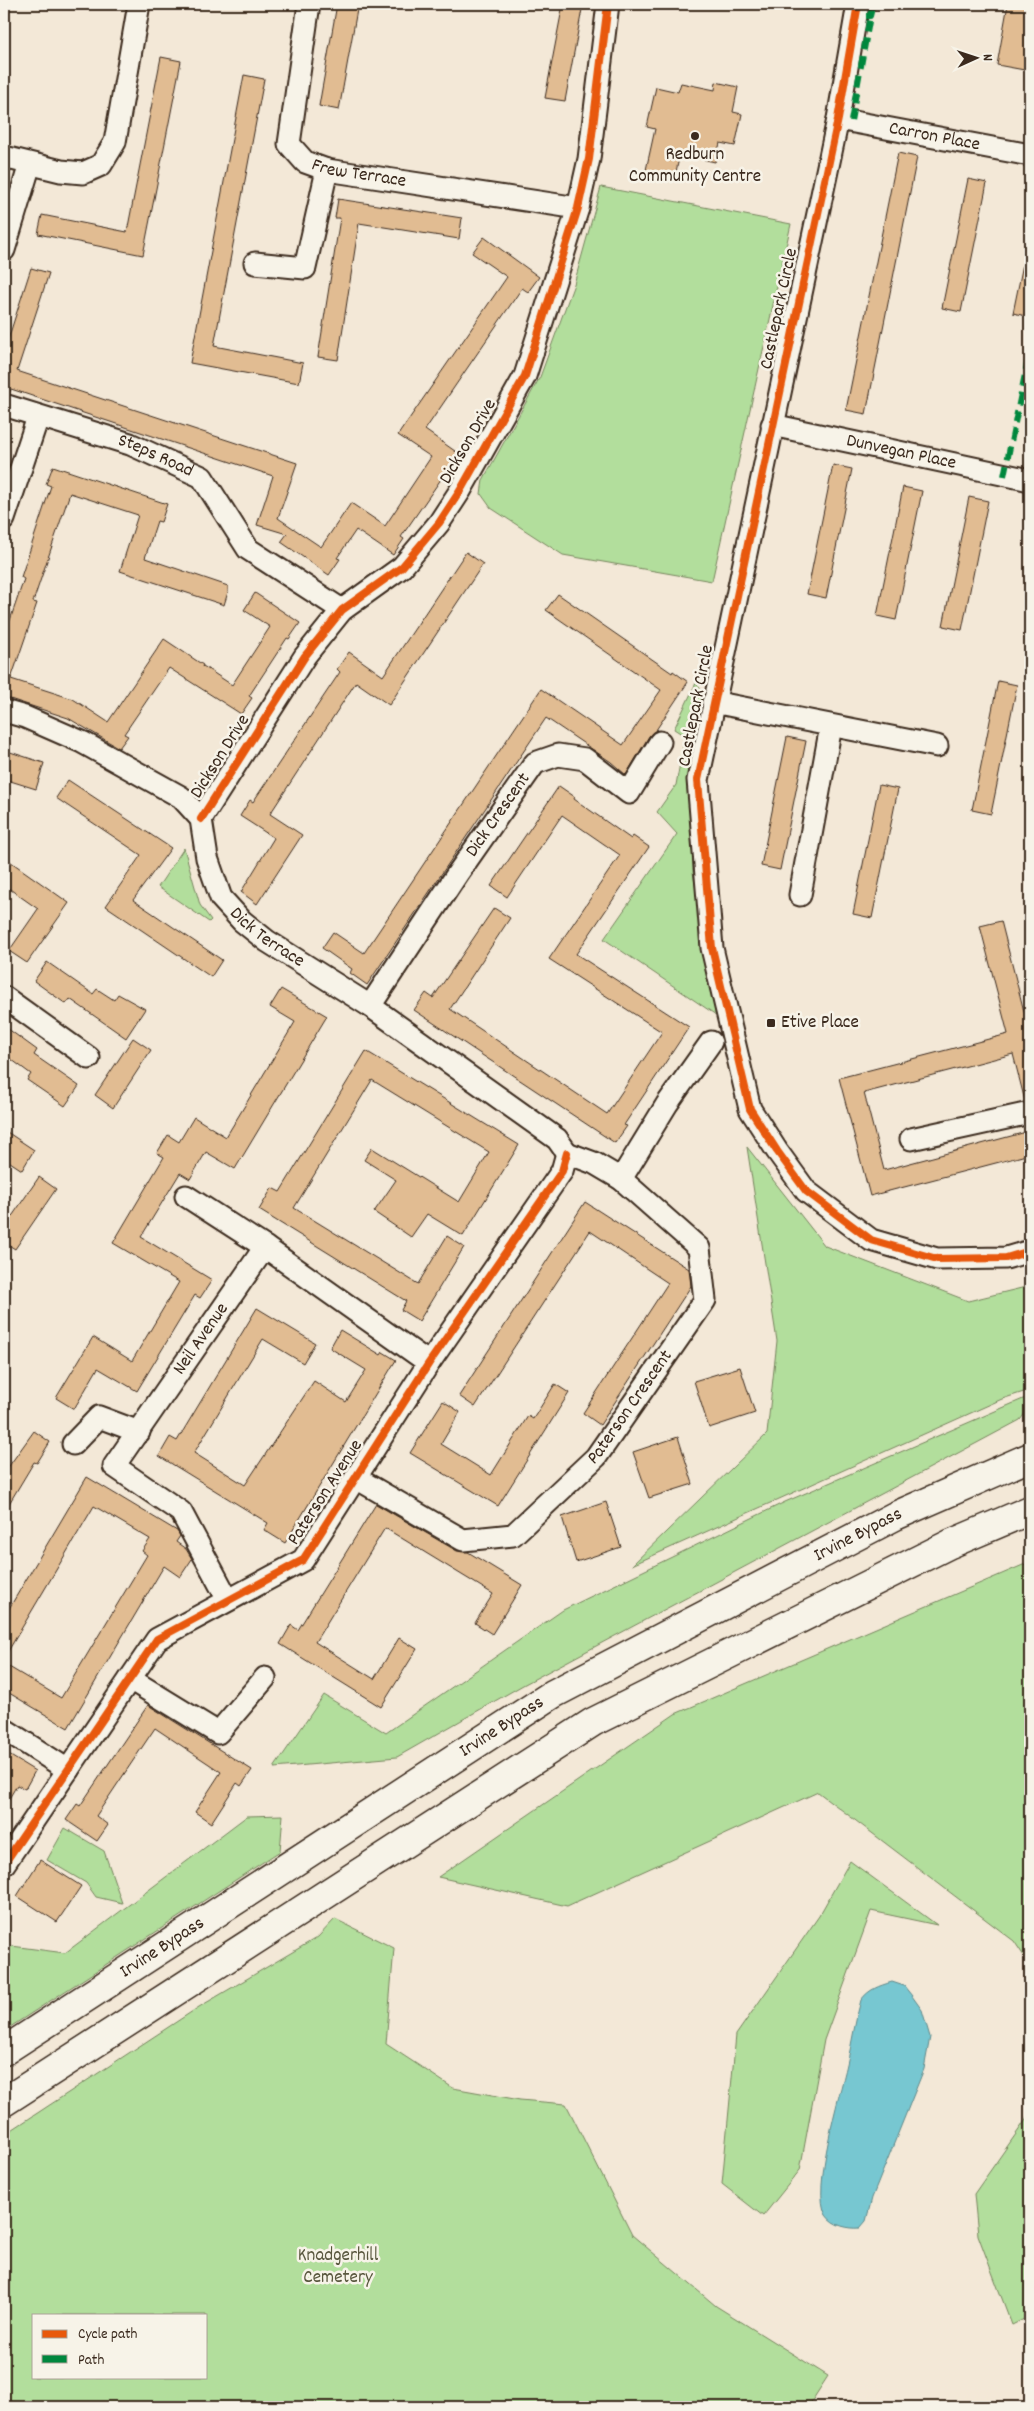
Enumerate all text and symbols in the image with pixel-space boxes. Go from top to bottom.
north arrow [952,32,1002,82]
text: N [977,53,997,61]
street label: Carron Place [887,115,982,159]
marker: Redburn Community Centre [689,130,701,142]
place label: Redburn Community Centre [629,142,761,191]
street label: Frew Terrace [308,152,408,195]
street label: Castlepark Circle [754,246,806,372]
street label: Dickson Drive [434,394,504,490]
street label: Steps Road [114,428,198,485]
street label: Dunvegan Place [844,428,958,477]
street label: Castlepark Circle [672,643,722,769]
street label: Dickson Drive [184,710,258,804]
street label: Dick Crescent [459,767,538,863]
street label: Dick Terrace [223,901,310,975]
place label: Etive Place [781,1010,859,1037]
marker: Etive Place [765,1017,777,1029]
street label: Neil Avenue [167,1298,236,1381]
street label: Paterson Crescent [582,1345,680,1472]
street label: Paterson Avenue [282,1435,370,1551]
street label: Irvine Bypass [809,1501,907,1569]
street label: Irvine Bypass [454,1690,550,1765]
street label: Irvine Bypass [115,1910,210,1986]
park label: Knadgerhill Cemetery [298,2243,379,2292]
legend [32,2314,208,2378]
text: Cycle path [78,2324,138,2346]
text: Path [78,2350,104,2372]

